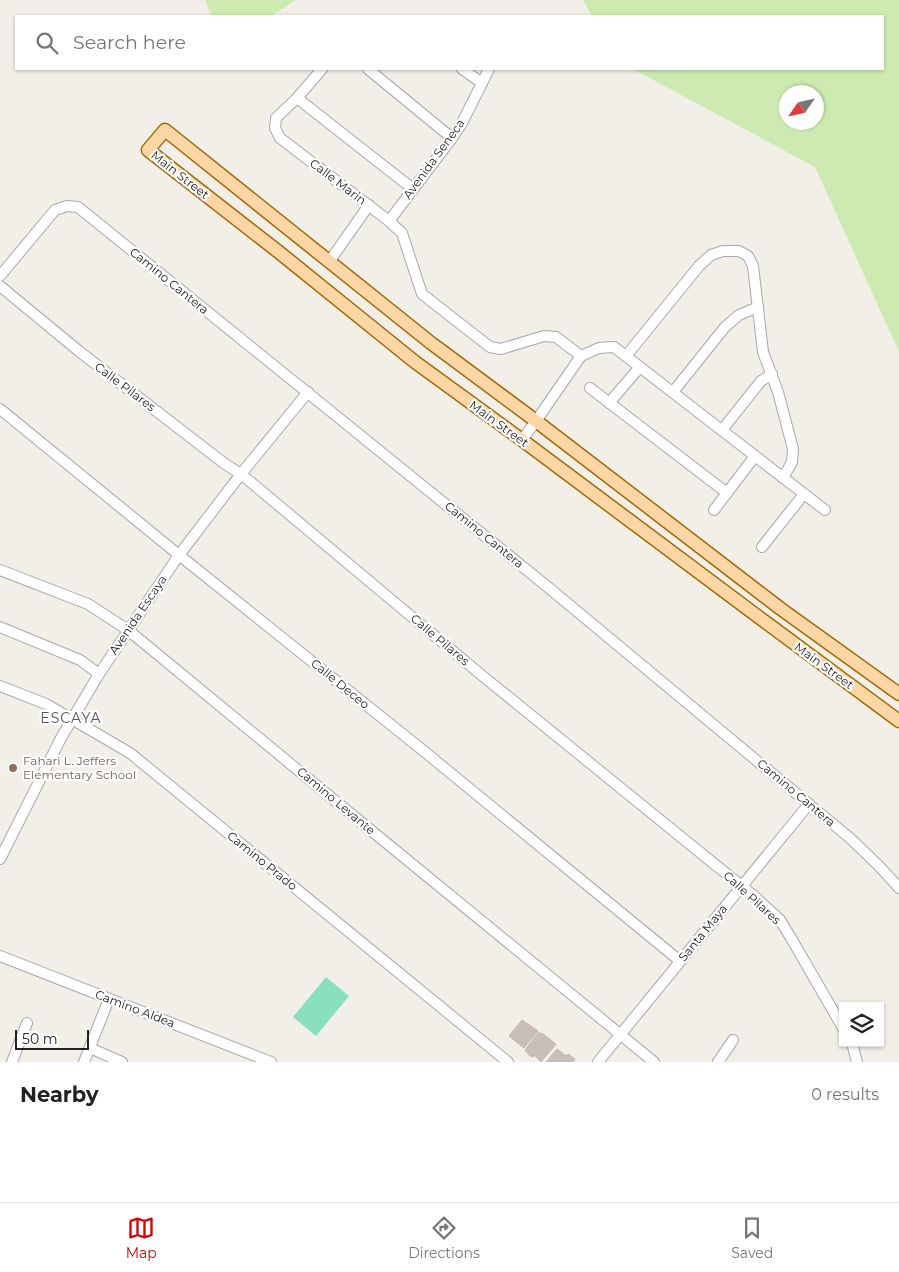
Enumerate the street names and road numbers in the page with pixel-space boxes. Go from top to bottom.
street label: Avenida Seneca [399,116,468,202]
street label: Main Street [148,147,212,202]
street label: Calle Marin [307,155,370,208]
street label: Camino Cantera [127,244,212,317]
street label: Calle Pilares [92,359,159,414]
street label: Main Street [467,397,532,450]
street label: Camino Cantera [442,498,527,571]
street label: Avenida Escaya [106,572,170,657]
street label: Calle Pilares [408,611,473,669]
street label: Main Street [792,639,857,692]
street label: Calle Deceo [308,655,373,712]
street label: Camino Cantera [754,756,838,830]
street label: Camino Levante [294,763,379,838]
street label: Camino Prado [224,828,300,893]
street label: Calle Pilares [720,868,784,927]
street label: Santa Maya [675,901,730,964]
street label: Camino Aldea [93,986,177,1031]

